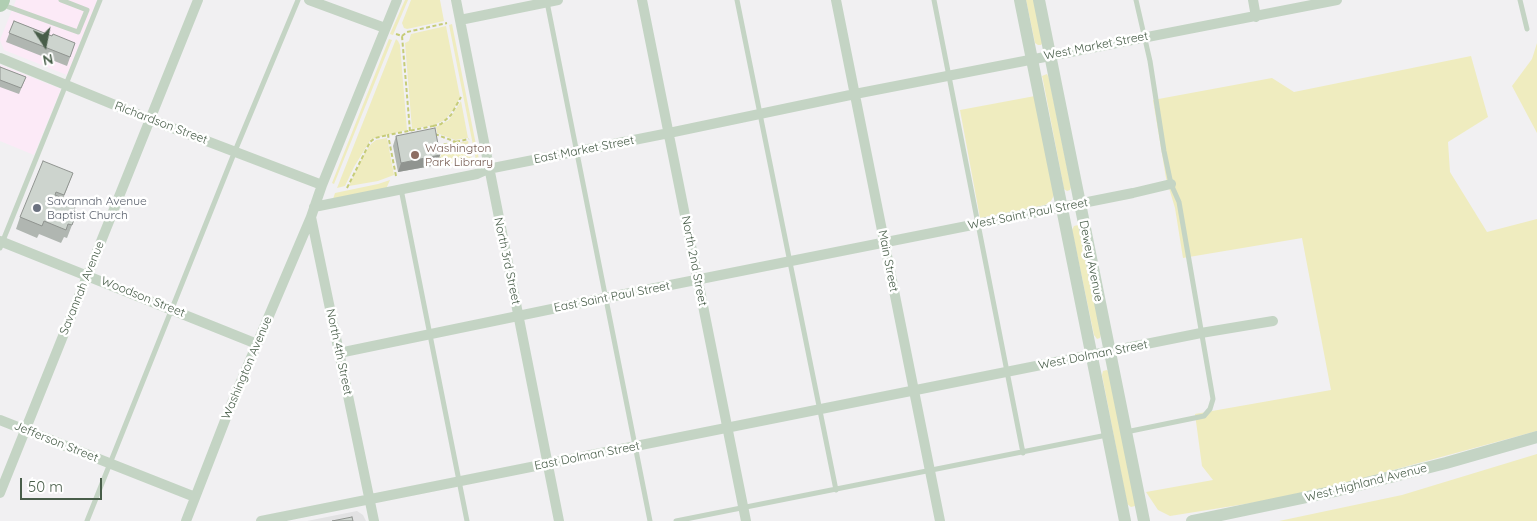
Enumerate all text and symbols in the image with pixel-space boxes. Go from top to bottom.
north arrow [20,20,70,70]
street label: West Market Street [1043,29,1149,63]
text: N [41,50,55,70]
street label: Richardson Street [112,99,210,147]
street label: East Market Street [533,133,635,167]
place label: Washington Park Library [425,141,493,169]
marker: Washington Park Library [409,149,421,161]
place label: Savannah Avenue Baptist Church [47,194,147,222]
street label: West Saint Paul Street [967,195,1089,233]
marker: Savannah Avenue Baptist Church [31,202,43,214]
street label: North 2nd Street [678,215,710,307]
street label: North 3rd Street [491,216,523,306]
street label: Dewey Avenue [1076,219,1106,303]
street label: Main Street [875,229,901,293]
street label: Savannah Avenue [57,239,107,337]
street label: Woodson Street [99,274,187,320]
street label: East Saint Paul Street [553,279,671,315]
street label: North 4th Street [323,307,355,397]
street label: Washington Avenue [219,314,275,422]
street label: West Dolman Street [1037,337,1149,373]
street label: Jefferson Street [12,419,100,465]
street label: East Dolman Street [533,439,641,473]
street label: West Highland Avenue [1304,461,1428,505]
scale bar [22,468,105,500]
text: 50 m [28,477,63,496]

